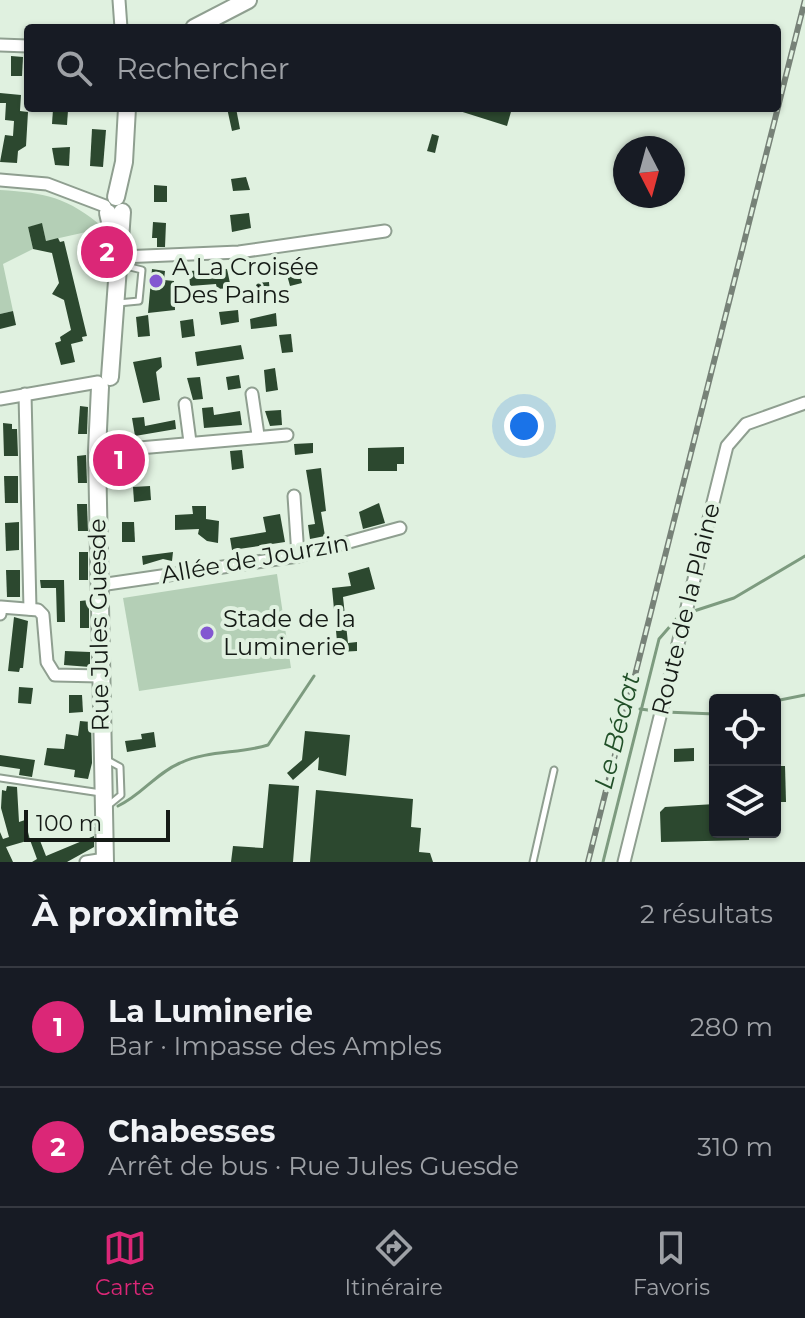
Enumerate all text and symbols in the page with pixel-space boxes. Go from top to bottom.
search box [24,24,781,112]
icon: search [52,46,96,90]
text: Rechercher [116,50,290,87]
north arrow [613,136,685,208]
pin: 2 [81,222,133,282]
place label: A La Croisée Des Pains [172,252,319,309]
marker: A La Croisée Des Pains [147,272,165,290]
your location [504,406,544,446]
pin: 1 [93,430,145,490]
street label: Route de la Plaine [645,500,726,718]
street label: Rue Jules Guesde [82,518,115,732]
street label: Allée de Jourzin [159,528,351,589]
place label: Stade de la Luminerie [223,604,356,661]
marker: Stade de la Luminerie [198,624,216,642]
water label: Le Bédat [587,669,647,792]
map controls [709,694,781,838]
button: locate [709,694,781,766]
button: layers [709,766,781,838]
scale bar [24,806,170,842]
text: 100 m [36,810,102,837]
text: À proximité [32,893,239,935]
text: 2 résultats [640,898,773,930]
text: La Luminerie [108,993,313,1030]
text: 1 [53,1011,63,1043]
text: 280 m [690,1011,773,1043]
text: Bar · Impasse des Amples [108,1030,442,1062]
text: Chabesses [108,1113,275,1150]
text: 2 [50,1131,66,1163]
text: 310 m [697,1131,773,1163]
text: Arrêt de bus · Rue Jules Guesde [108,1150,519,1182]
tab: Carte [95,1226,154,1301]
tab: Itinéraire [345,1226,443,1301]
tab: Favoris [633,1226,710,1301]

